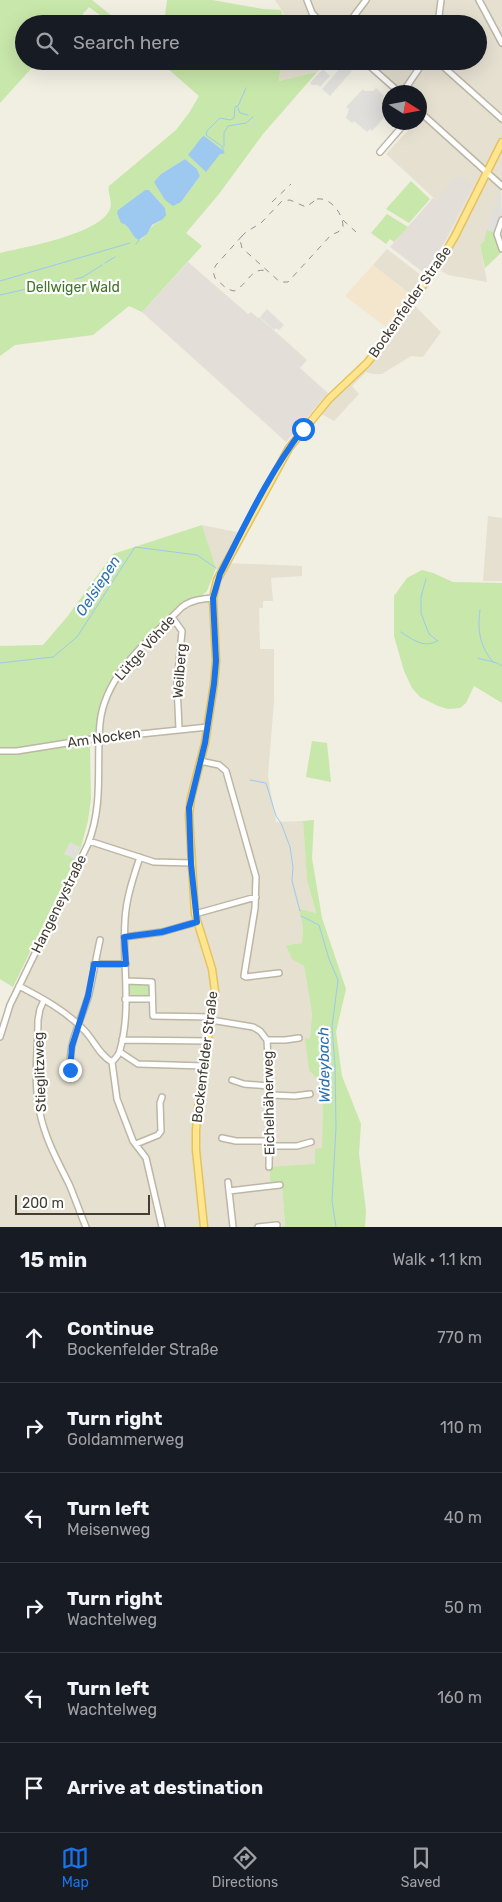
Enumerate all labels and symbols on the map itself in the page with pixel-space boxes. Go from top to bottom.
north arrow [382,85,427,130]
street label: Bockenfelder Straße [365,243,455,361]
park label: Dellwiger Wald [26,279,120,296]
route start [292,418,315,441]
water label: Oelsiepen [72,552,124,620]
street label: Lütge Vöhde [111,612,179,684]
street label: Weilberg [170,643,190,699]
street label: Am Nocken [66,724,142,752]
street label: Hangeneystraße [28,852,90,956]
street label: Bockenfelder Straße [188,990,222,1124]
water label: Wideybach [314,1027,334,1103]
street label: Stieglitzweg [30,1032,50,1112]
street label: Eichelhäherweg [260,1051,278,1155]
route end [59,1059,82,1082]
scale bar [15,1192,150,1215]

